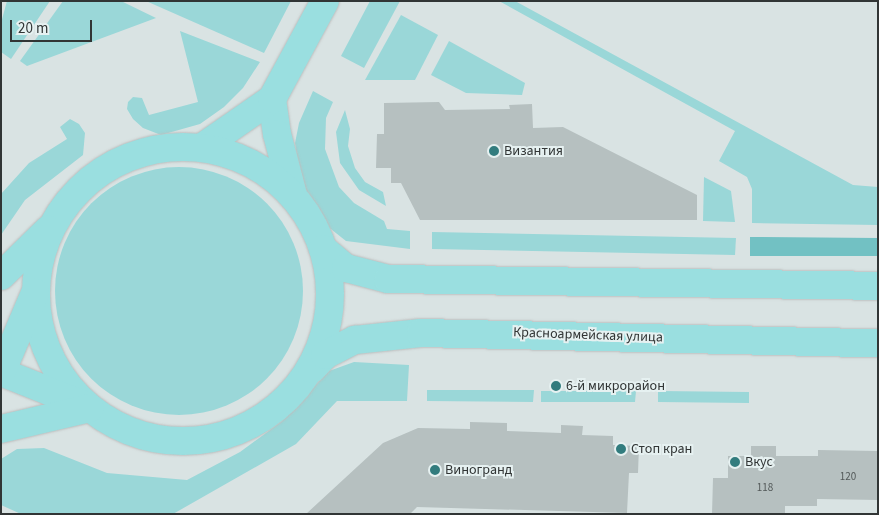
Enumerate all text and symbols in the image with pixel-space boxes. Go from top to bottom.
scale bar [12,10,95,42]
text: 20 m [18,18,48,39]
place label: Византия [504,143,563,159]
marker: Византия [488,145,500,157]
street label: Красноармейская улица [513,324,663,346]
place label: 6-й микрорайон [566,378,665,394]
marker: 6-й микрорайон [550,380,562,392]
place label: Стоп кран [631,441,692,457]
marker: Стоп кран [615,443,627,455]
place label: Вкус [745,454,773,470]
marker: Вкус [729,456,741,468]
place label: Виногранд [445,462,512,478]
marker: Виногранд [429,464,441,476]
house number: 120 [840,470,856,484]
house number: 118 [757,481,773,495]

